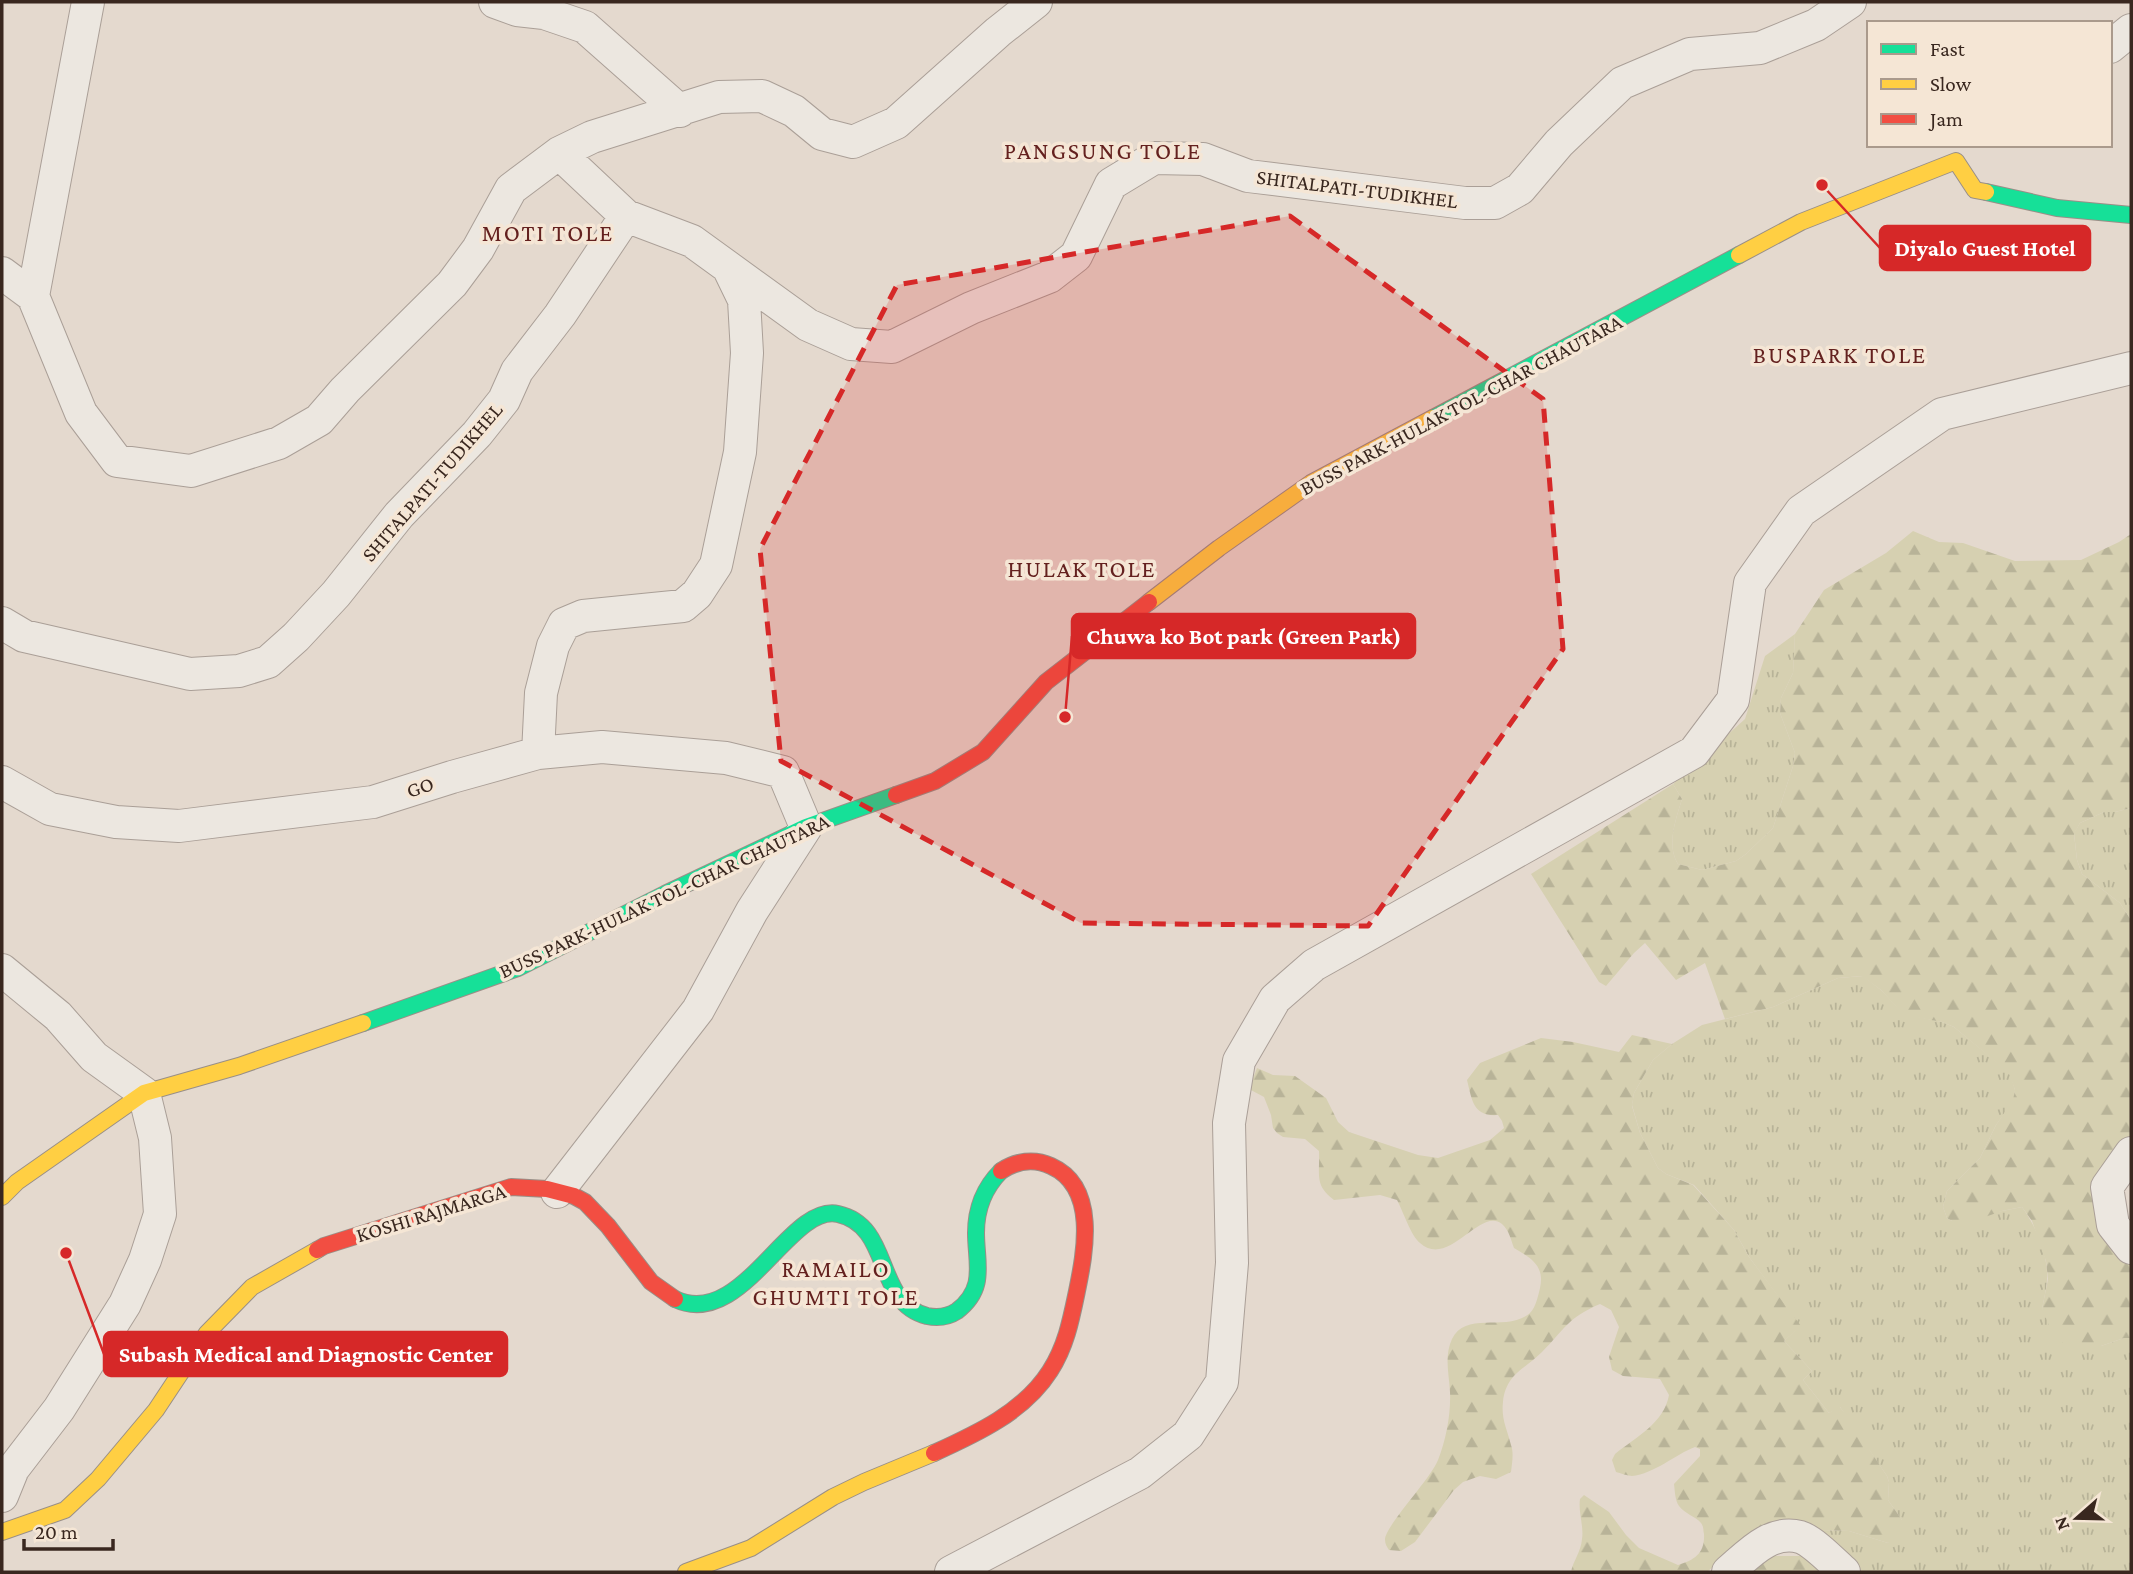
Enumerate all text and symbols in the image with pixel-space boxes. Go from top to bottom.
legend [1867,21,2112,147]
text: Fast [1930,37,1966,61]
text: Slow [1930,72,1972,96]
text: Jam [1928,107,1963,131]
district label: PANGSUNG TOLE [1004,137,1202,164]
street label: SHITALPATI-TUDIKHEL [1255,165,1459,213]
district label: MOTI TOLE [482,219,614,246]
callout: Diyalo Guest Hotel [1880,226,2090,270]
text: Diyalo Guest Hotel [1894,235,2076,261]
street label: BUSS PARK-HULAK TOL-CHAR CHAUTARA [1296,310,1626,500]
district label: BUSPARK TOLE [1753,341,1927,368]
street label: SHITALPATI-TUDIKHEL [357,397,508,566]
district label: HULAK TOLE [1007,555,1157,582]
callout: Chuwa ko Bot park (Green Park) [1072,614,1415,658]
text: Chuwa ko Bot park (Green Park) [1086,623,1402,650]
street label: GO [403,771,437,803]
street label: BUSS PARK-HULAK TOL-CHAR CHAUTARA [495,809,833,983]
street label: KOSHI RAJMARGA [353,1179,509,1247]
district label: RAMAILO GHUMTI TOLE [752,1255,920,1310]
callout: Subash Medical and Diagnostic Center [104,1332,507,1376]
text: Subash Medical and Diagnostic Center [119,1341,493,1367]
north arrow [2042,1483,2112,1553]
scale bar [24,1508,114,1552]
text: N [2049,1514,2074,1533]
text: 20 m [35,1520,78,1544]

